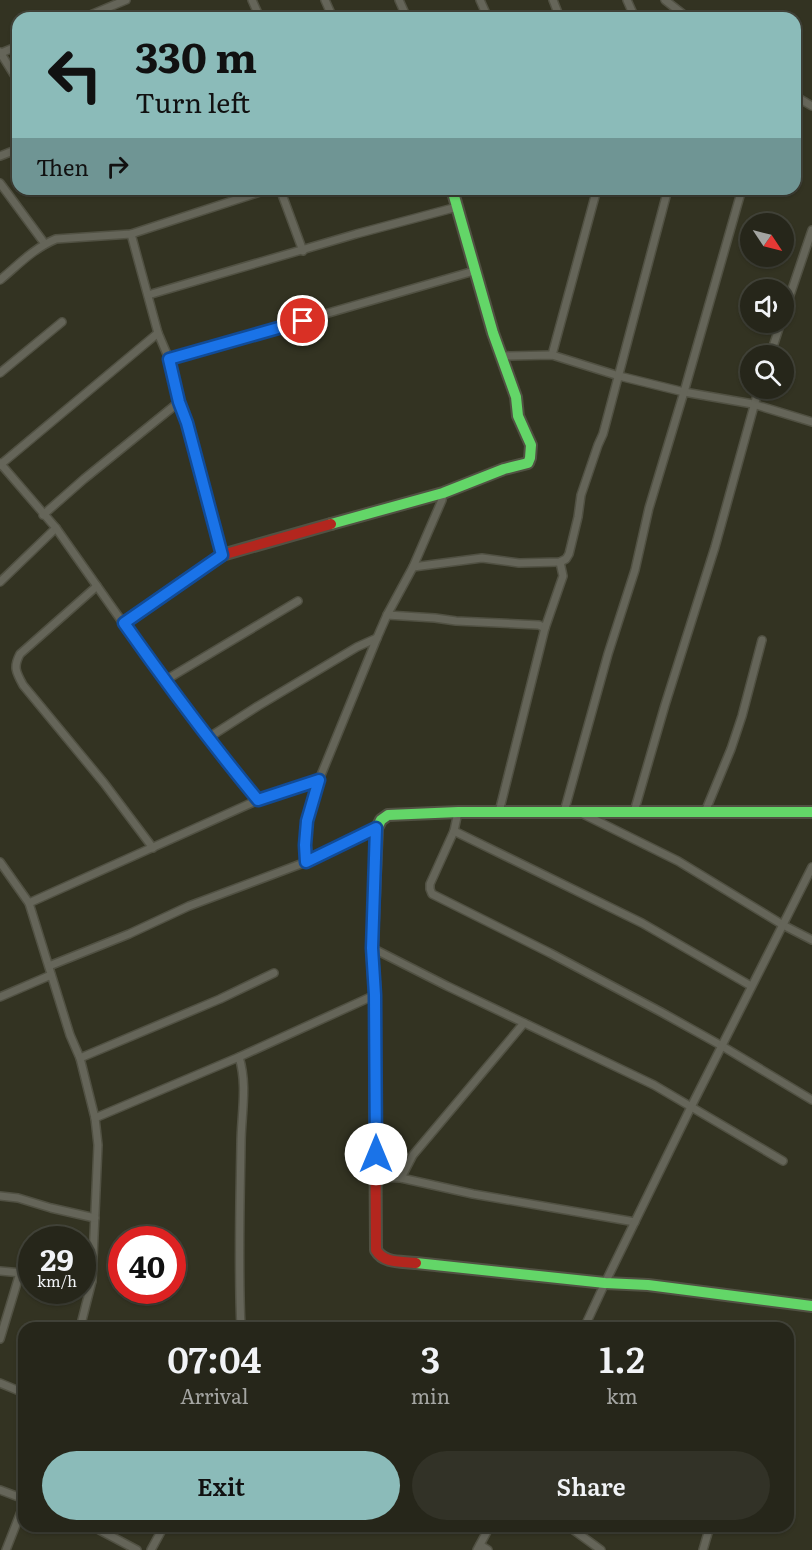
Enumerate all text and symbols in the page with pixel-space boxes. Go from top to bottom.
text: 330 m [135,24,257,86]
icon: left [36,36,114,114]
text: Turn left [135,81,250,121]
text: Then [36,150,89,183]
icon: right [101,150,134,183]
north arrow [740,213,794,267]
map controls [740,213,794,399]
button: sound [740,279,794,333]
pin [277,295,328,346]
icon: arrive [286,304,319,337]
button: search [740,345,794,399]
position arrow [344,1122,408,1186]
speed limit sign: 40 [108,1226,186,1304]
text: 29 [40,1236,74,1280]
text: km/h [37,1269,77,1292]
text: 07:04 [167,1331,262,1384]
text: 3 [420,1331,440,1384]
text: 1.2 [599,1331,645,1384]
text: Arrival [180,1380,249,1410]
text: min [411,1380,450,1410]
text: km [606,1380,638,1410]
button: Exit [42,1451,400,1520]
button: Share [412,1451,770,1520]

